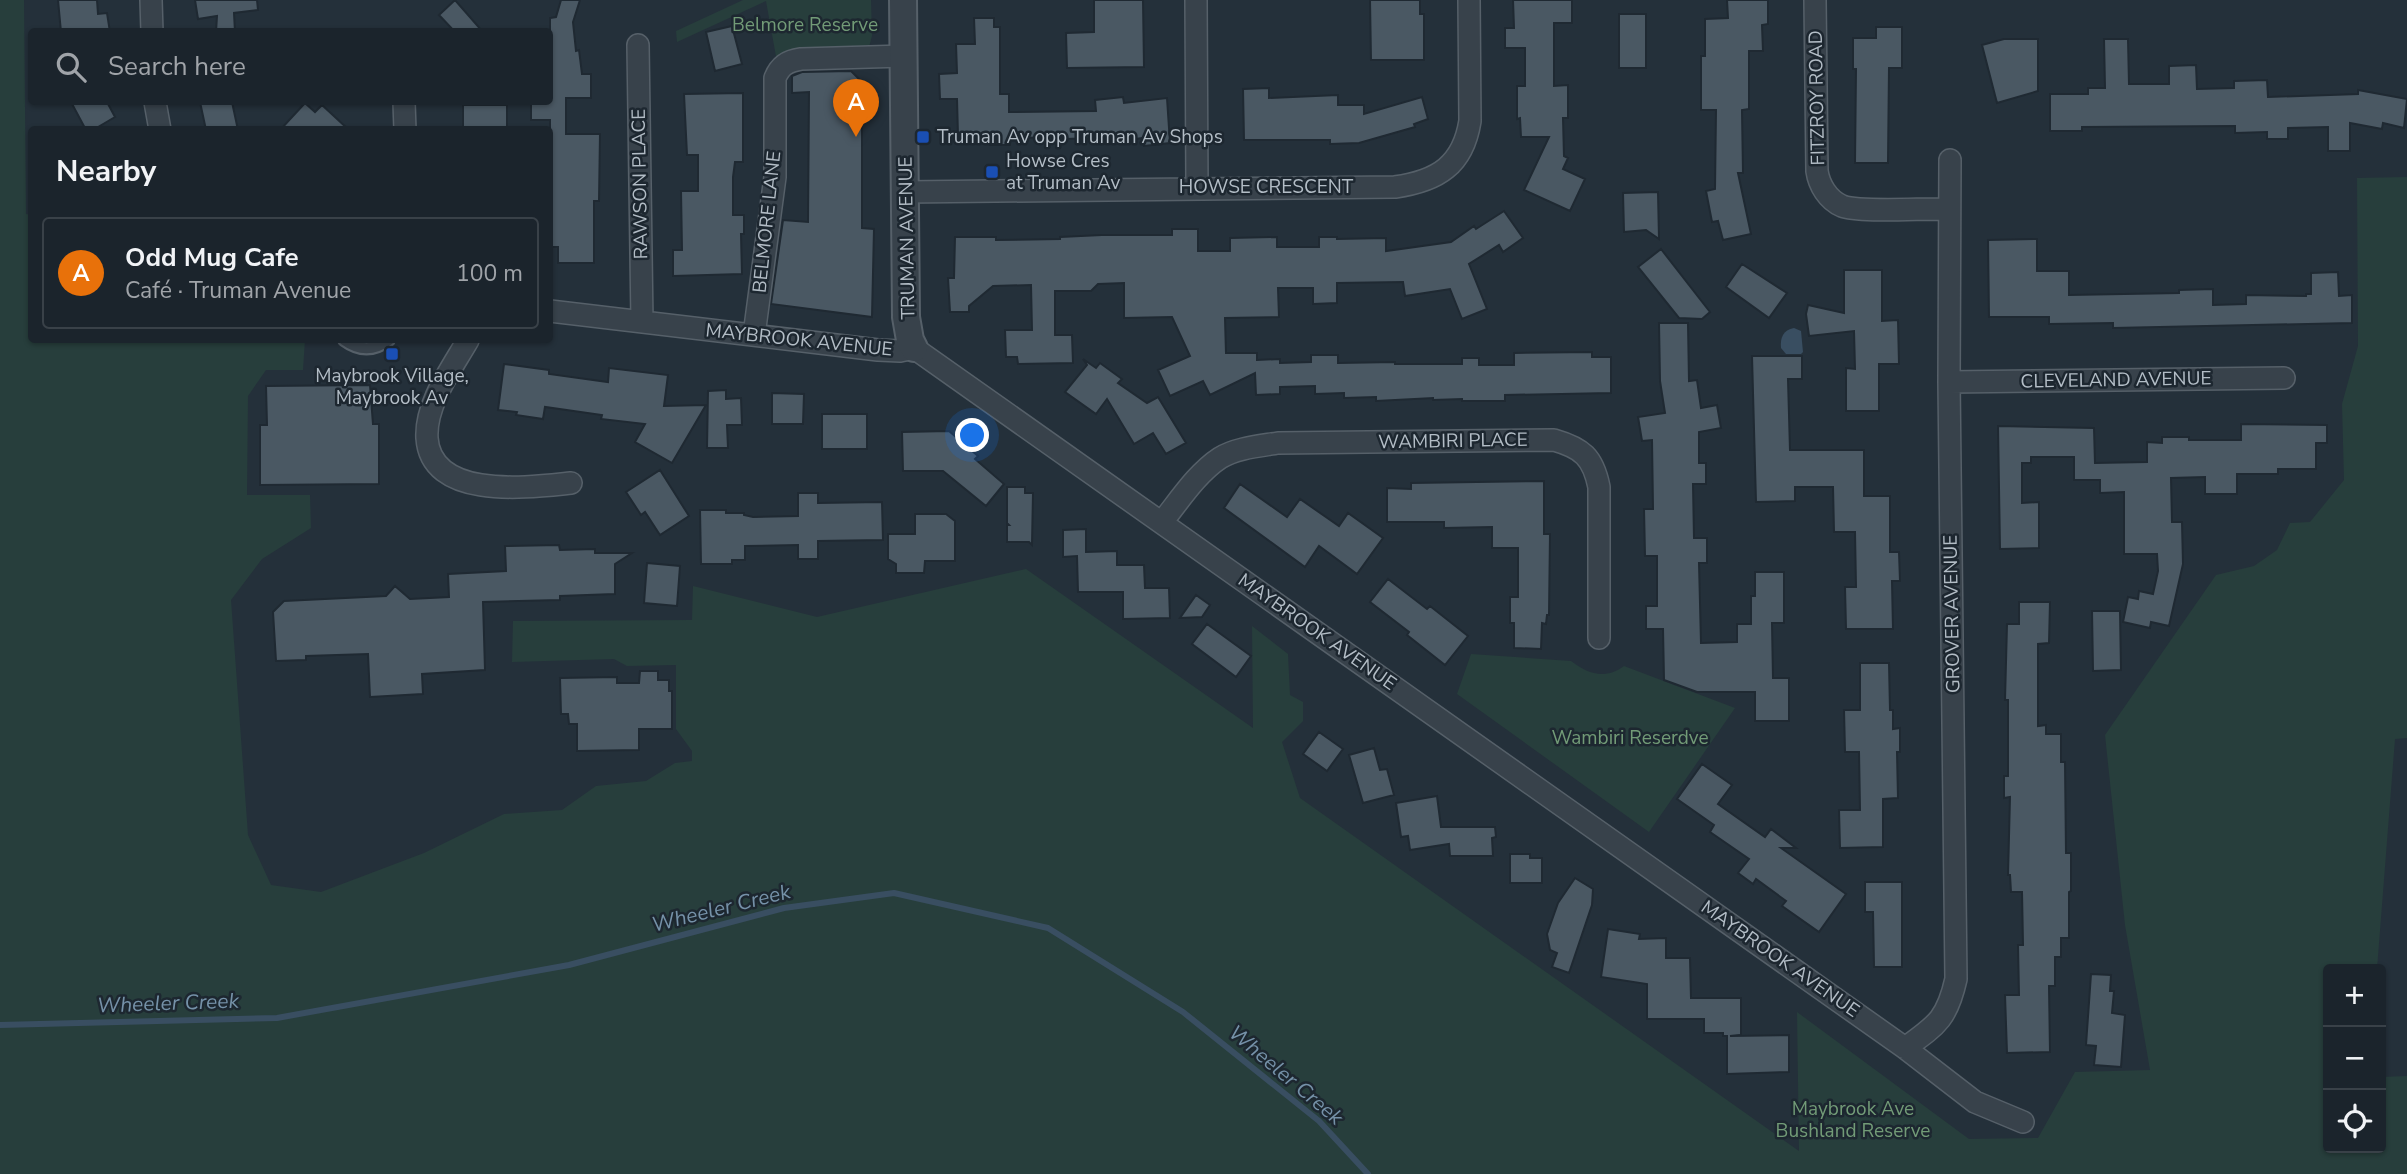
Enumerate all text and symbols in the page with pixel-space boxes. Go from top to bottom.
park label: Belmore Reserve [732,12,878,38]
search box [28,28,553,105]
street label: FITZROY ROAD [1803,30,1831,166]
icon: search [52,48,90,86]
text: Search here [108,49,246,84]
pin: A [833,79,879,137]
street label: RAWSON PLACE [626,108,654,260]
place label: Truman Av opp Truman Av Shops [937,124,1223,150]
marker: Truman Av opp Truman Av Shops [915,129,931,145]
place label: Howse Cres at Truman Av [1006,148,1120,196]
street label: BELMORE LANE [747,150,787,294]
text: Nearby [56,151,156,192]
street label: TRUMAN AVENUE [893,156,921,320]
marker: Howse Cres at Truman Av [984,164,1000,180]
street label: HOWSE CRESCENT [1179,174,1354,200]
text: Odd Mug Cafe [125,240,299,275]
text: A [72,258,90,289]
text: 100 m [456,258,523,289]
text: Café · Truman Avenue [125,275,351,306]
street label: MAYBROOK AVENUE [704,317,894,363]
marker: Maybrook Village, Maybrook Av [384,346,400,362]
place label: Maybrook Village, Maybrook Av [315,363,469,411]
street label: CLEVELAND AVENUE [2020,365,2212,395]
your location [955,418,989,452]
street label: WAMBIRI PLACE [1378,427,1528,455]
street label: GROVER AVENUE [1938,535,1966,693]
street label: MAYBROOK AVENUE [1233,567,1401,697]
park label: Wambiri Reserdve [1551,725,1709,751]
water label: Wheeler Creek [649,877,794,939]
street label: MAYBROOK AVENUE [1696,894,1864,1024]
map controls [2323,964,2386,1153]
button: + [2323,964,2386,1027]
water label: Wheeler Creek [97,987,240,1019]
water label: Wheeler Creek [1223,1019,1350,1132]
button: − [2323,1027,2386,1090]
button: locate [2323,1090,2386,1153]
park label: Maybrook Ave Bushland Reserve [1776,1096,1930,1144]

